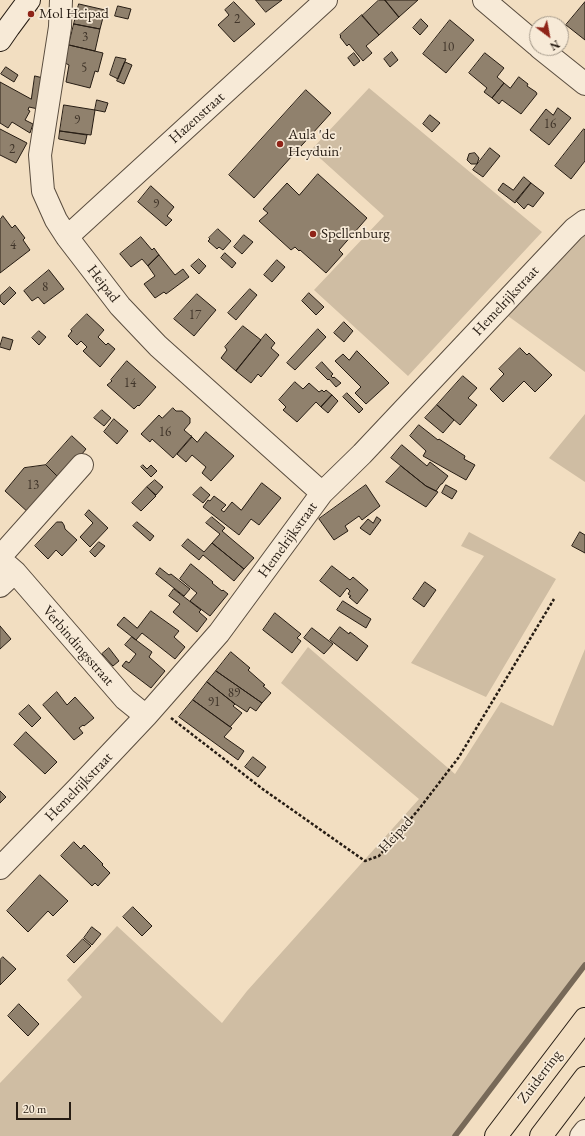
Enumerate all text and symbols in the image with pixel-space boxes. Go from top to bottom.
place label: Mol Heipad [39,5,109,23]
marker: Mol Heipad [26,9,36,19]
house number: 2 [234,11,240,27]
north arrow [529,16,569,56]
house number: 3 [82,29,88,45]
text: N [547,37,562,54]
house number: 10 [442,39,454,55]
house number: 5 [81,60,87,76]
street label: Hazenstraat [166,88,228,148]
house number: 9 [74,112,80,128]
house number: 16 [544,116,556,132]
place label: Aula 'de Heyduin' [288,126,342,161]
marker: Aula 'de Heyduin' [275,139,285,149]
house number: 2 [9,141,15,157]
house number: 9 [153,196,159,212]
place label: Spellenburg [321,225,390,243]
marker: Spellenburg [308,229,318,239]
house number: 4 [10,237,16,253]
street label: Heipad [83,262,123,306]
street label: Hemelrijkstraat [469,262,543,340]
house number: 8 [42,279,48,295]
house number: 17 [189,307,201,323]
house number: 14 [124,375,136,391]
house number: 16 [159,424,171,440]
house number: 13 [27,477,39,493]
street label: Hemelrijkstraat [254,499,322,581]
street label: Verbindingsstraat [38,602,118,690]
house number: 89 [228,685,240,701]
house number: 91 [208,694,220,710]
street label: Hemelrijkstraat [41,749,117,825]
street label: Heipad [375,813,417,857]
street label: Zuiderring [514,1047,566,1107]
scale bar [18,1094,73,1120]
text: 20 m [23,1101,46,1117]

